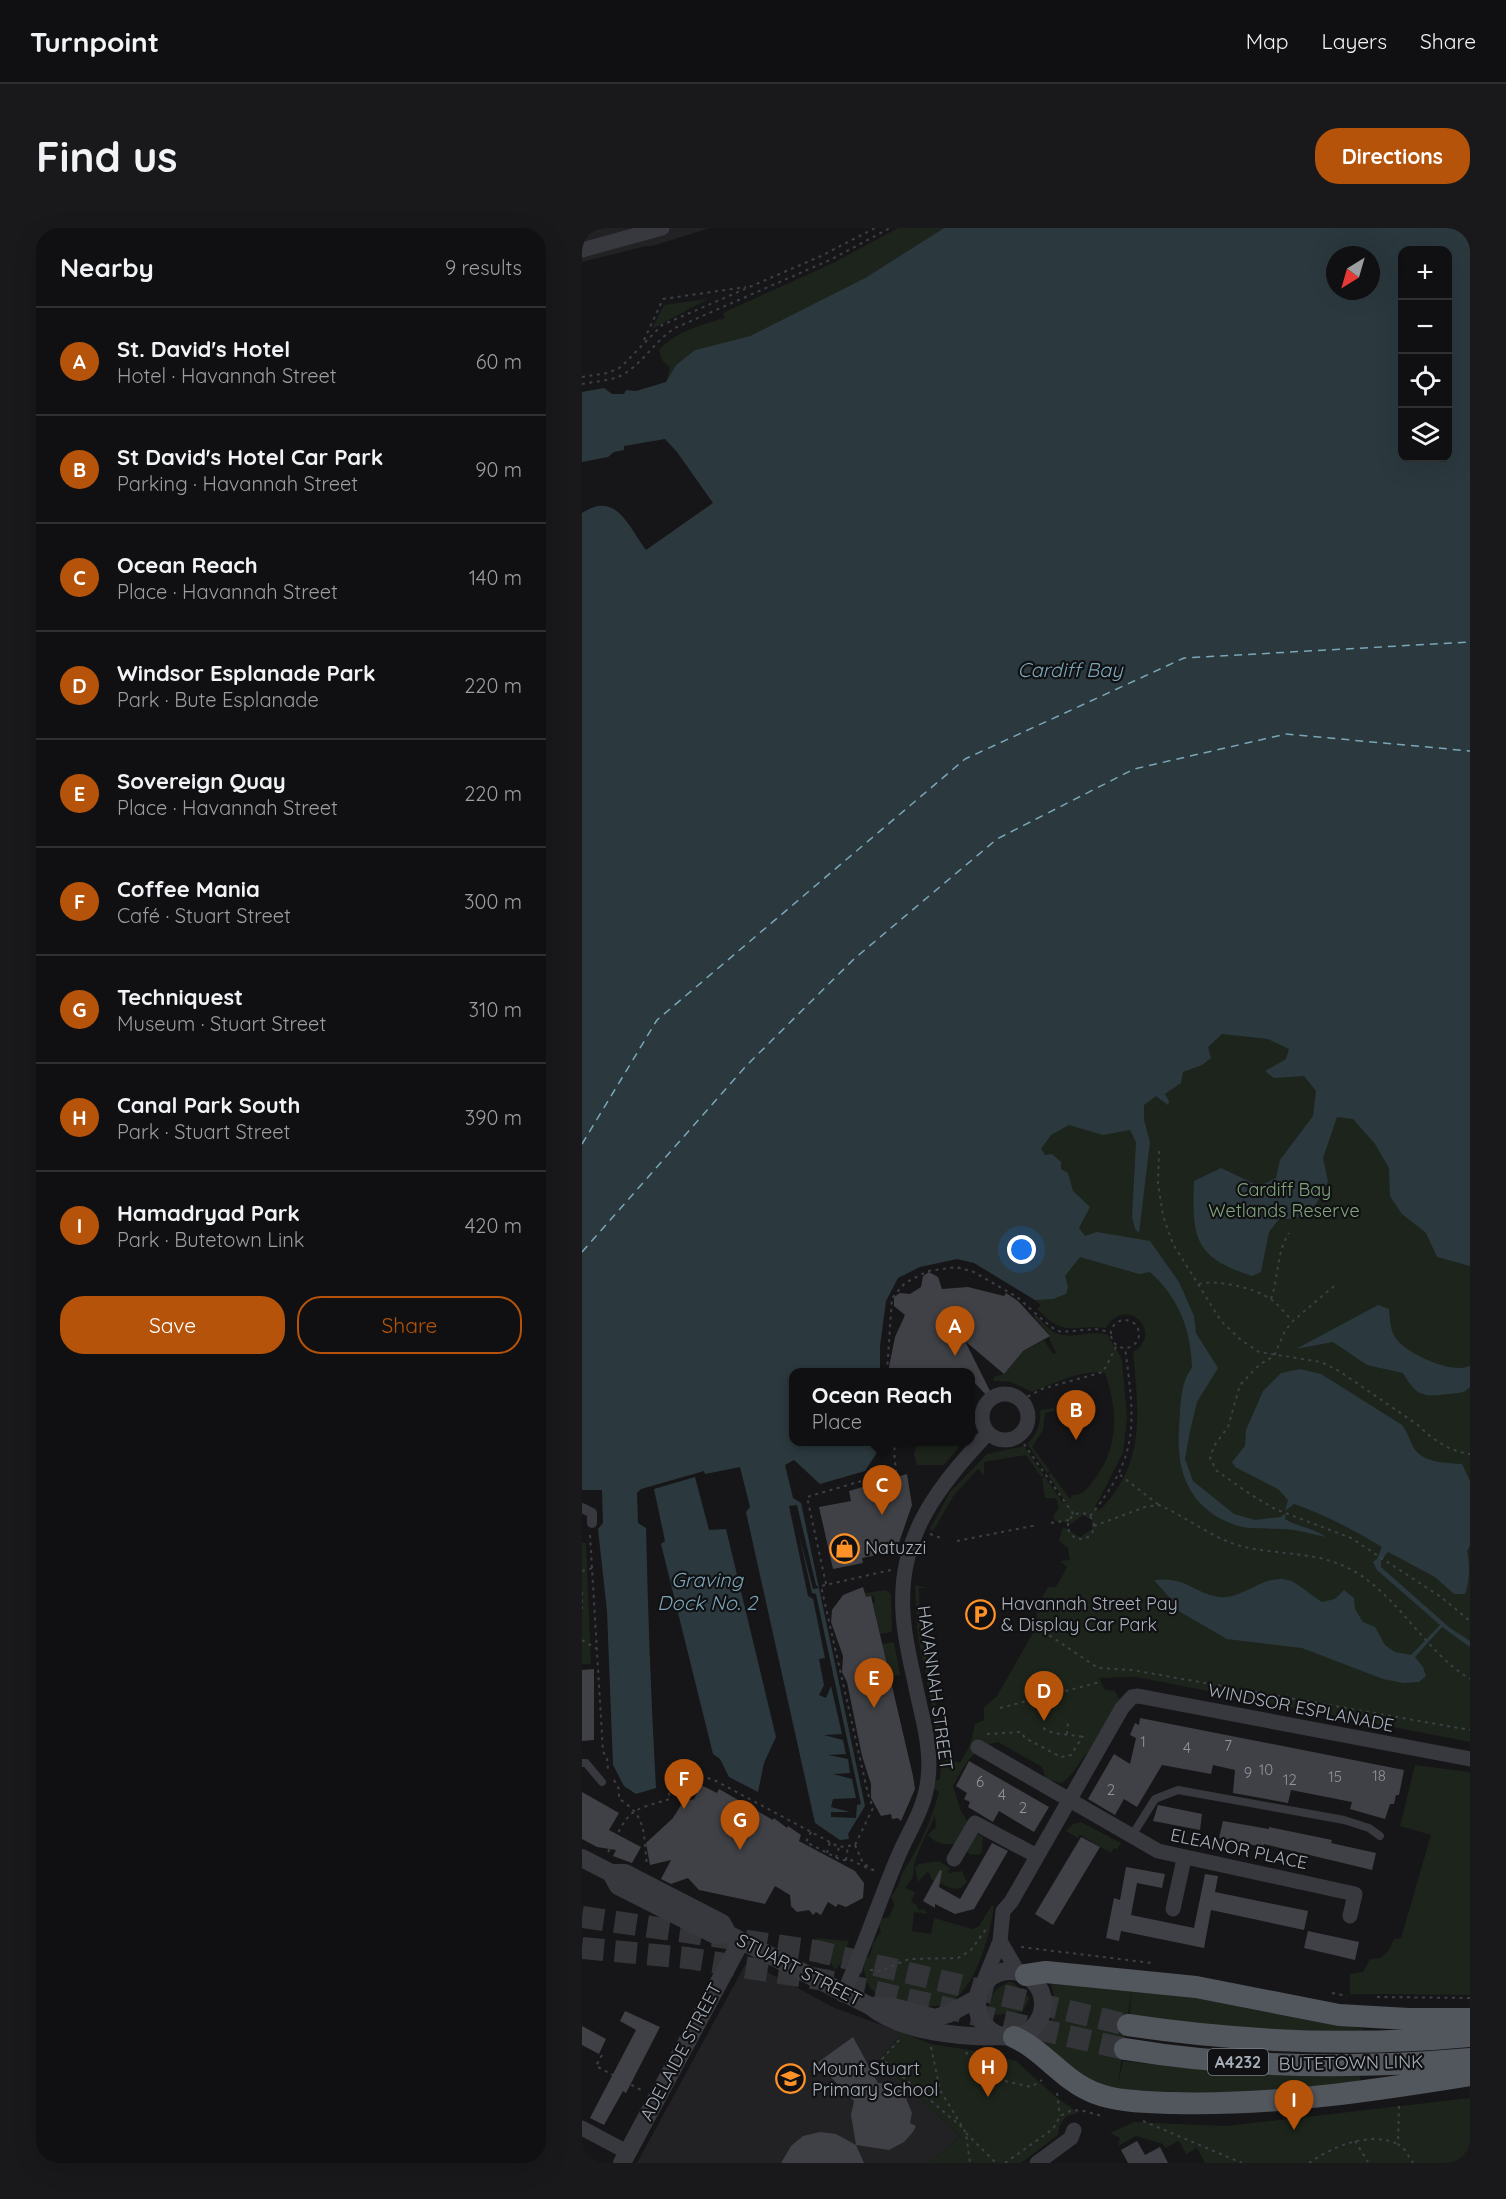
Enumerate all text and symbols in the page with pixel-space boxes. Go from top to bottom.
text: Turnpoint [30,24,159,59]
text: Map [1246,28,1289,54]
text: Layers [1322,28,1387,54]
text: Share [1420,28,1476,54]
button: Directions [1315,128,1470,184]
text: Find us [36,130,178,183]
north arrow [1326,246,1380,300]
map controls [1398,246,1452,462]
button: + [1398,246,1452,300]
text: Nearby [60,251,154,284]
text: 9 results [445,255,522,280]
button: − [1398,300,1452,354]
text: St. David's Hotel [117,335,290,363]
text: A [73,349,86,374]
text: 60 m [476,349,522,374]
button: locate [1398,354,1452,408]
text: Hotel · Havannah Street [117,363,337,388]
button: layers [1398,408,1452,462]
text: St David's Hotel Car Park [117,443,383,471]
text: B [73,457,86,482]
text: 90 m [475,457,522,482]
text: Parking · Havannah Street [117,471,358,496]
text: Ocean Reach [117,551,258,579]
text: C [73,565,86,590]
text: 140 m [469,565,522,590]
text: Place · Havannah Street [117,579,338,604]
water label: Cardiff Bay [1017,657,1124,682]
text: Windsor Esplanade Park [117,659,376,687]
text: D [72,673,87,698]
text: 220 m [464,673,522,698]
text: Park · Bute Esplanade [117,687,319,712]
text: Sovereign Quay [117,767,286,795]
text: E [74,781,85,806]
text: 220 m [464,781,522,806]
text: Place · Havannah Street [117,795,338,820]
text: Coffee Mania [117,875,260,903]
text: F [74,889,85,914]
text: 300 m [464,889,522,914]
text: Café · Stuart Street [117,903,291,928]
text: Techniquest [117,983,243,1011]
text: G [73,997,86,1022]
text: 310 m [469,997,522,1022]
text: Museum · Stuart Street [117,1011,326,1036]
text: Canal Park South [117,1091,301,1119]
text: H [72,1105,87,1130]
text: 390 m [465,1105,522,1130]
text: Park · Stuart Street [117,1119,290,1144]
park label: Cardiff Bay Wetlands Reserve [1208,1178,1360,1222]
text: Hamadryad Park [117,1199,300,1227]
text: I [77,1213,82,1238]
text: 420 m [465,1213,522,1238]
text: Park · Butetown Link [117,1227,305,1252]
your location [1007,1235,1036,1264]
button: Save [60,1296,285,1354]
button: Share [297,1296,522,1354]
pin: A [936,1306,974,1356]
popup [789,1368,975,1446]
text: Ocean Reach [812,1381,952,1409]
pin: B [1056,1390,1096,1440]
text: Place [812,1409,862,1434]
pin: C [862,1466,902,1515]
shop icon: Natuzzi [828,1532,860,1564]
place label: Natuzzi [865,1536,926,1559]
water label: Graving Dock No. 2 [657,1567,759,1615]
place label: Havannah Street Pay & Display Car Park [1001,1592,1178,1636]
parking icon: Havannah Street Pay & Display Car Park [964,1598,996,1630]
street label: HAVANNAH STREET [913,1604,958,1772]
pin: E [854,1658,894,1708]
pin: D [1024,1672,1064,1721]
street label: WINDSOR ESPLANADE [1206,1678,1396,1737]
house number: 1 [1140,1732,1146,1751]
house number: 7 [1224,1736,1232,1755]
house number: 4 [1183,1738,1191,1757]
pin: F [664,1760,704,1809]
house number: 10 [1259,1760,1273,1779]
house number: 9 [1244,1763,1252,1782]
house number: 18 [1372,1766,1386,1785]
house number: 15 [1328,1767,1342,1786]
house number: 12 [1283,1770,1297,1789]
house number: 6 [976,1772,984,1791]
house number: 2 [1107,1780,1115,1799]
house number: 4 [998,1785,1006,1804]
house number: 2 [1019,1798,1027,1817]
pin: G [720,1800,760,1850]
street label: ELEANOR PLACE [1169,1823,1310,1874]
street label: STUART STREET [733,1928,866,2011]
street label: ADELAIDE STREET [634,1979,727,2125]
pin: H [968,2048,1008,2097]
road number: A4232 [1208,2049,1268,2075]
street label: BUTETOWN LINK [1279,2050,1423,2075]
place label: Mount Stuart Primary School [812,2057,938,2101]
school or university icon: Mount Stuart Primary School [775,2063,807,2095]
pin: I [1274,2080,1314,2130]

